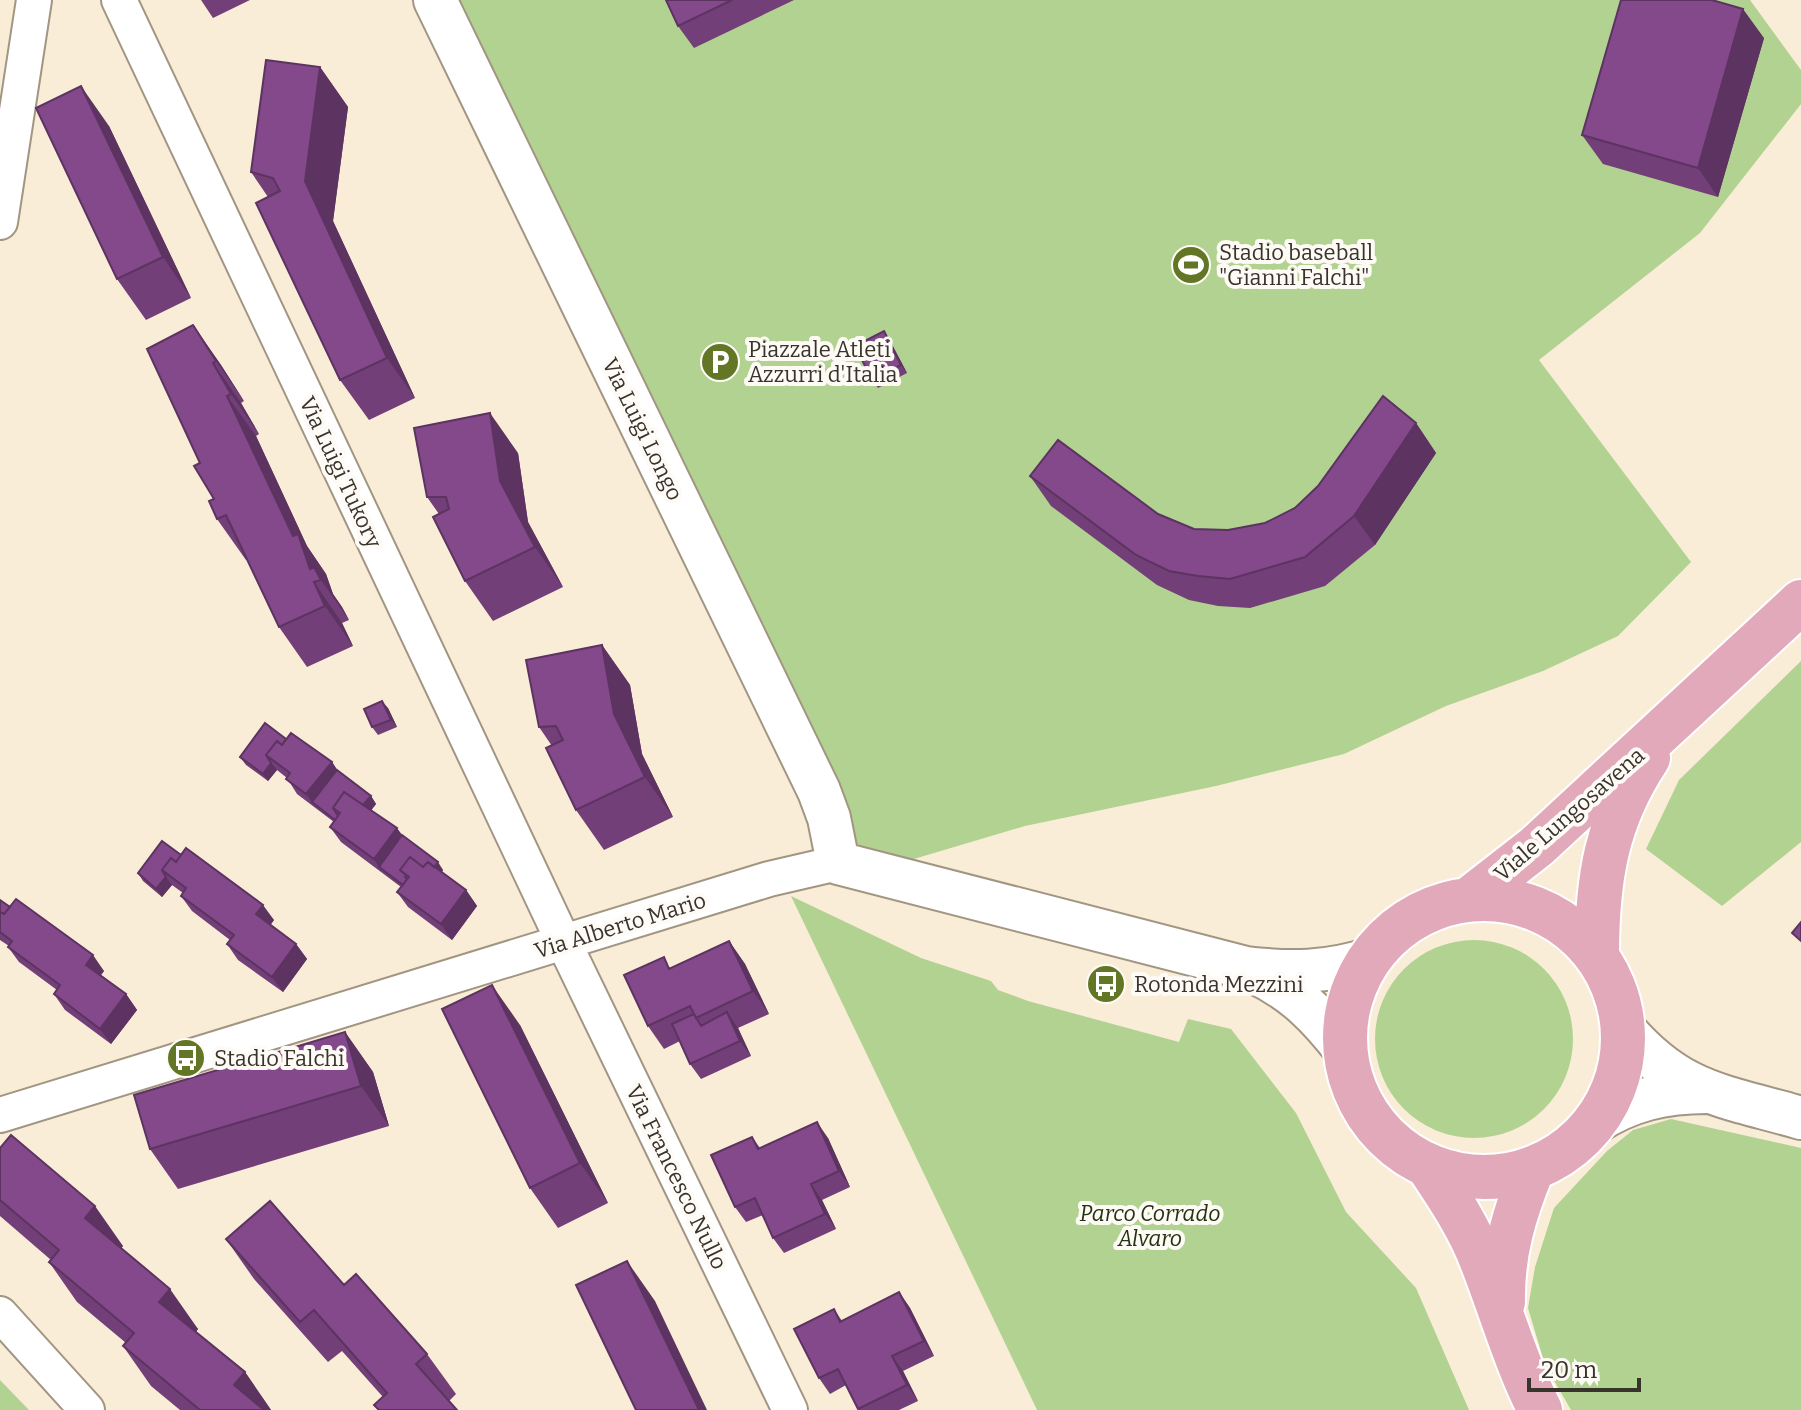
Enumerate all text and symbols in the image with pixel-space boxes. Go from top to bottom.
place label: Stadio baseball "Gianni Falchi" [1219,239,1373,291]
sports icon: Stadio baseball "Gianni Falchi" [1170,244,1212,286]
place label: Piazzale Atleti Azzurri d'Italia [748,336,898,388]
parking icon: Piazzale Atleti Azzurri d'Italia [699,341,741,383]
street label: Via Luigi Longo [596,354,689,505]
street label: Via Luigi Tukory [294,392,388,553]
street label: Viale Lungosavena [1489,742,1650,887]
street label: Via Alberto Mario [531,887,709,964]
bus stop icon: Rotonda Mezzini [1085,963,1127,1005]
place label: Rotonda Mezzini [1134,971,1304,998]
bus stop icon: Stadio Falchi [165,1037,207,1079]
place label: Stadio Falchi [214,1045,345,1072]
street label: Via Francesco Nullo [620,1081,733,1274]
park label: Parco Corrado Alvaro [1079,1200,1221,1252]
scale bar [1529,1342,1639,1392]
text: 20 m [1541,1356,1597,1384]

